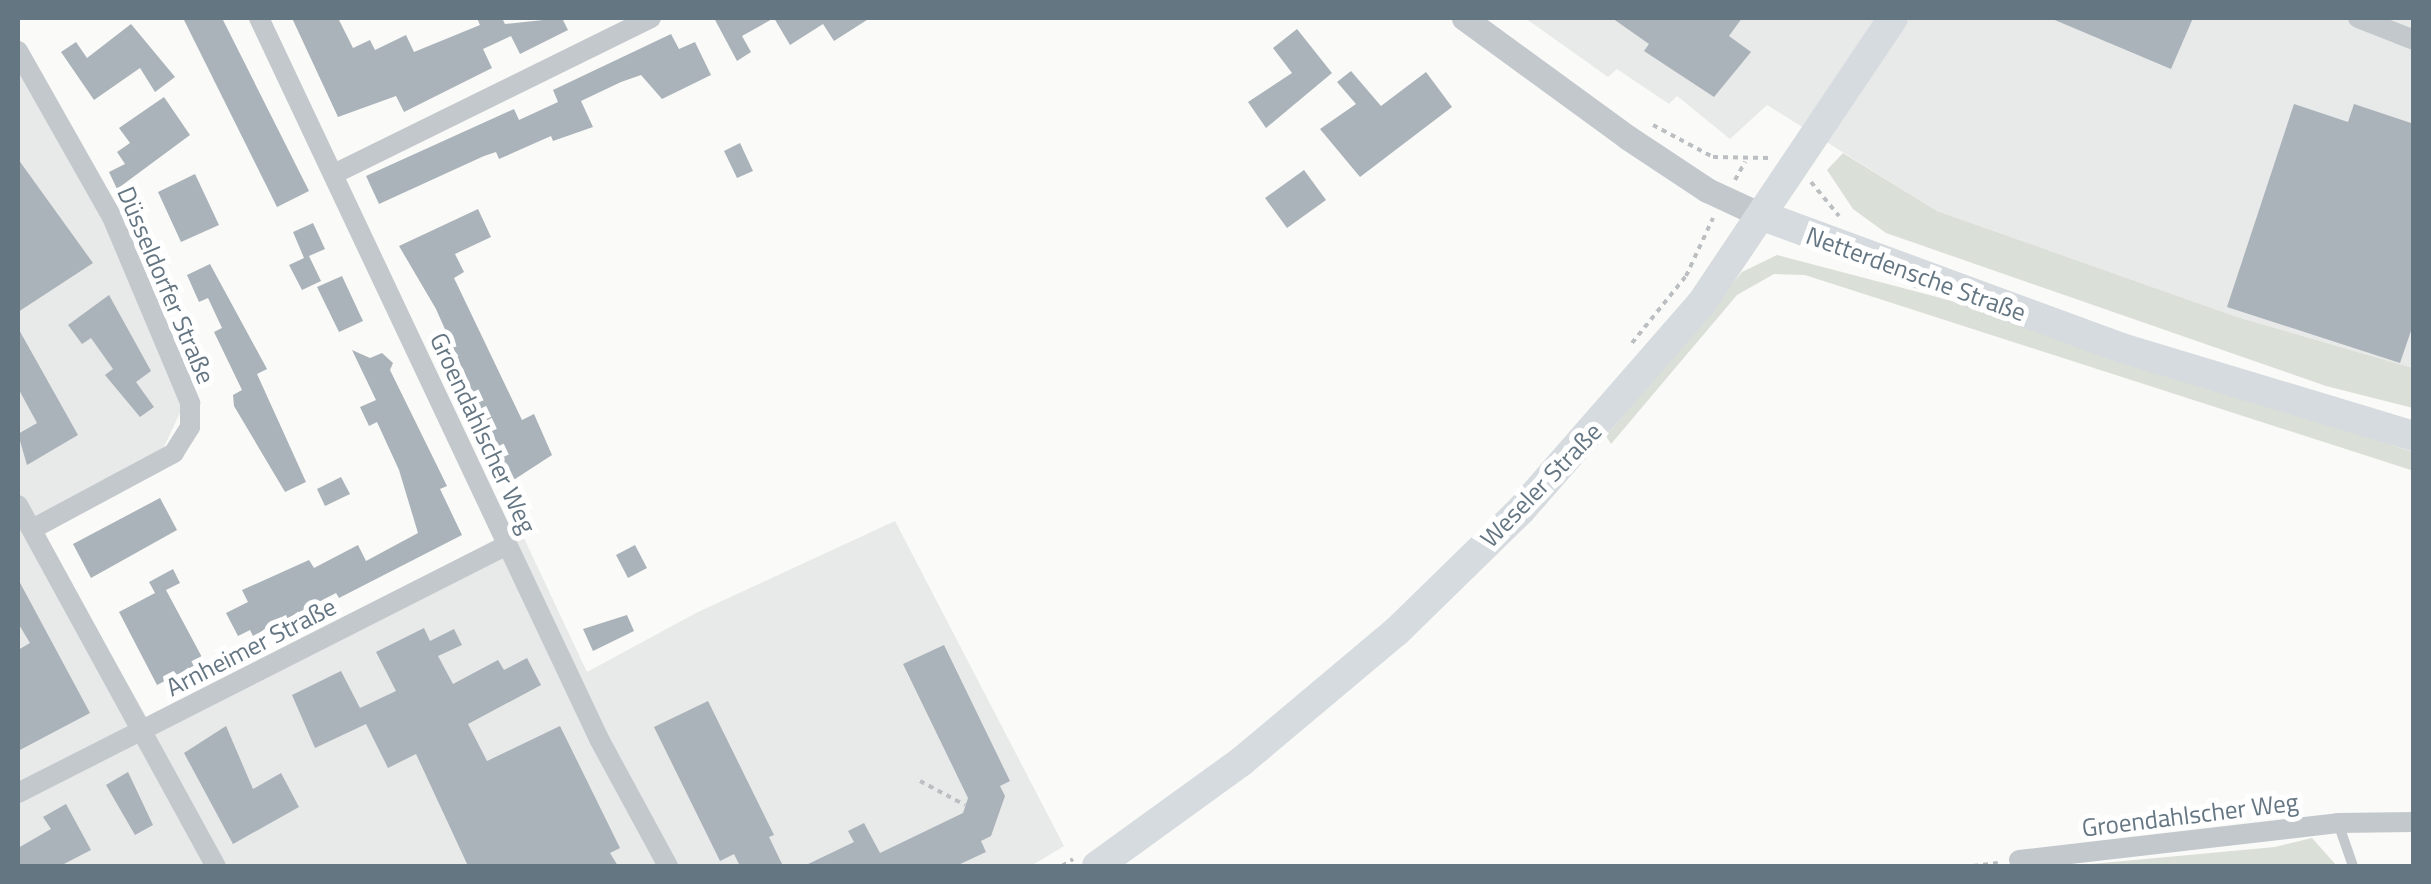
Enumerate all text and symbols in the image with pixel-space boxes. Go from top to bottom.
street label: Düsseldorfer Straße [111,182,221,388]
street label: Netterdensche Straße [1802,220,2030,328]
street label: Groendahlscher Weg [423,328,543,538]
street label: Weseler Straße [1474,417,1608,553]
street label: Arnheimer Straße [161,591,341,703]
street label: Groendahlscher Weg [2080,787,2300,843]

